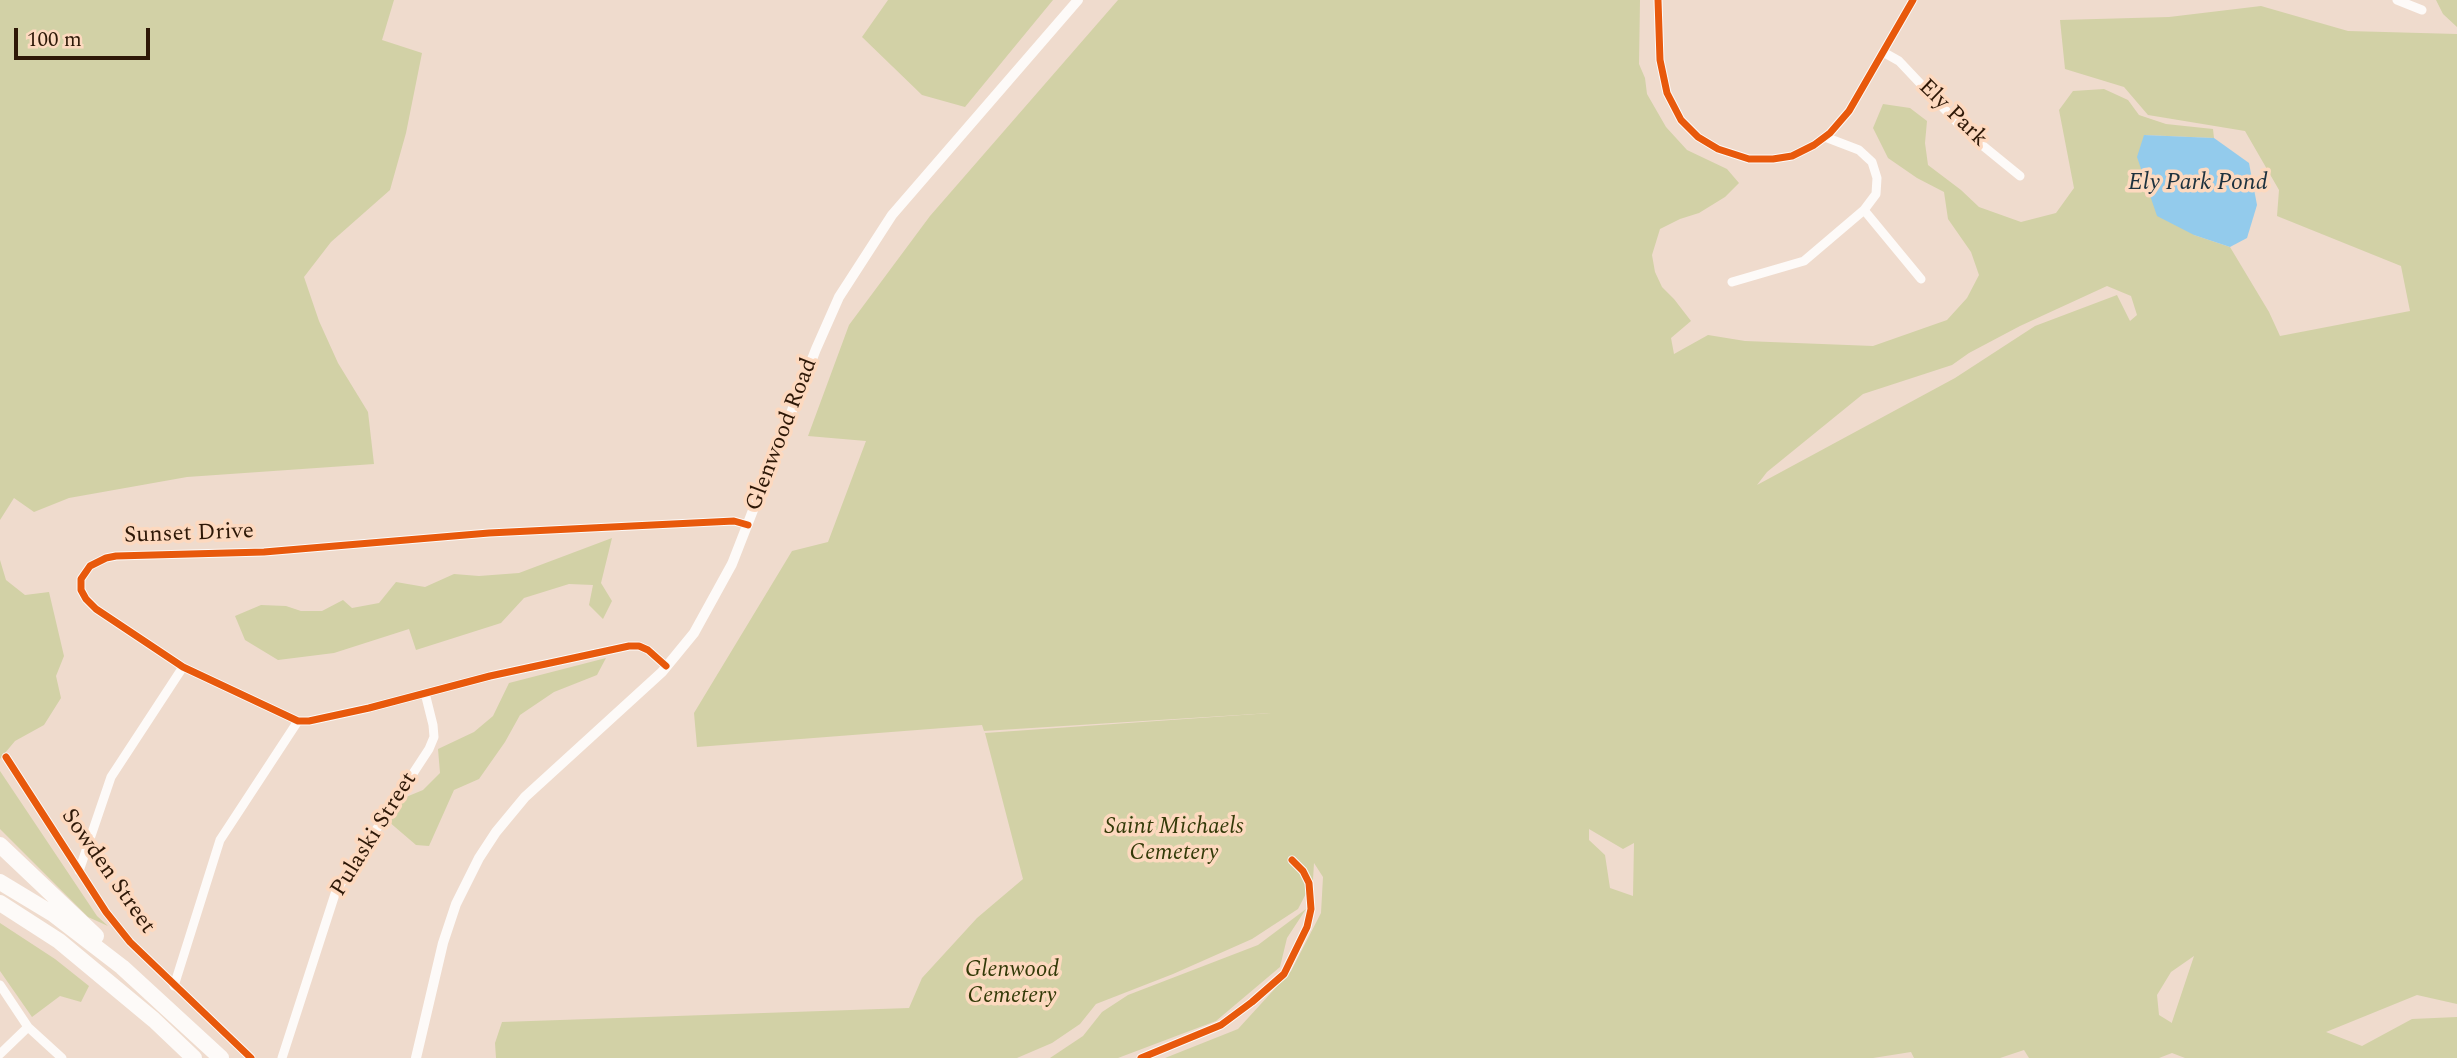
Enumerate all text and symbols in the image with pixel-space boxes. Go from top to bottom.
scale bar [18,14,154,58]
text: 100 m [27,24,82,56]
street label: Ely Park [1911,74,1993,154]
water label: Ely Park Pond [2128,170,2268,198]
street label: Glenwood Road [741,355,825,515]
street label: Sunset Drive [124,519,254,551]
street label: Pulaski Street [326,768,424,902]
street label: Sowden Street [54,804,160,940]
park label: Saint Michaels Cemetery [1104,814,1244,868]
park label: Glenwood Cemetery [965,957,1059,1011]

